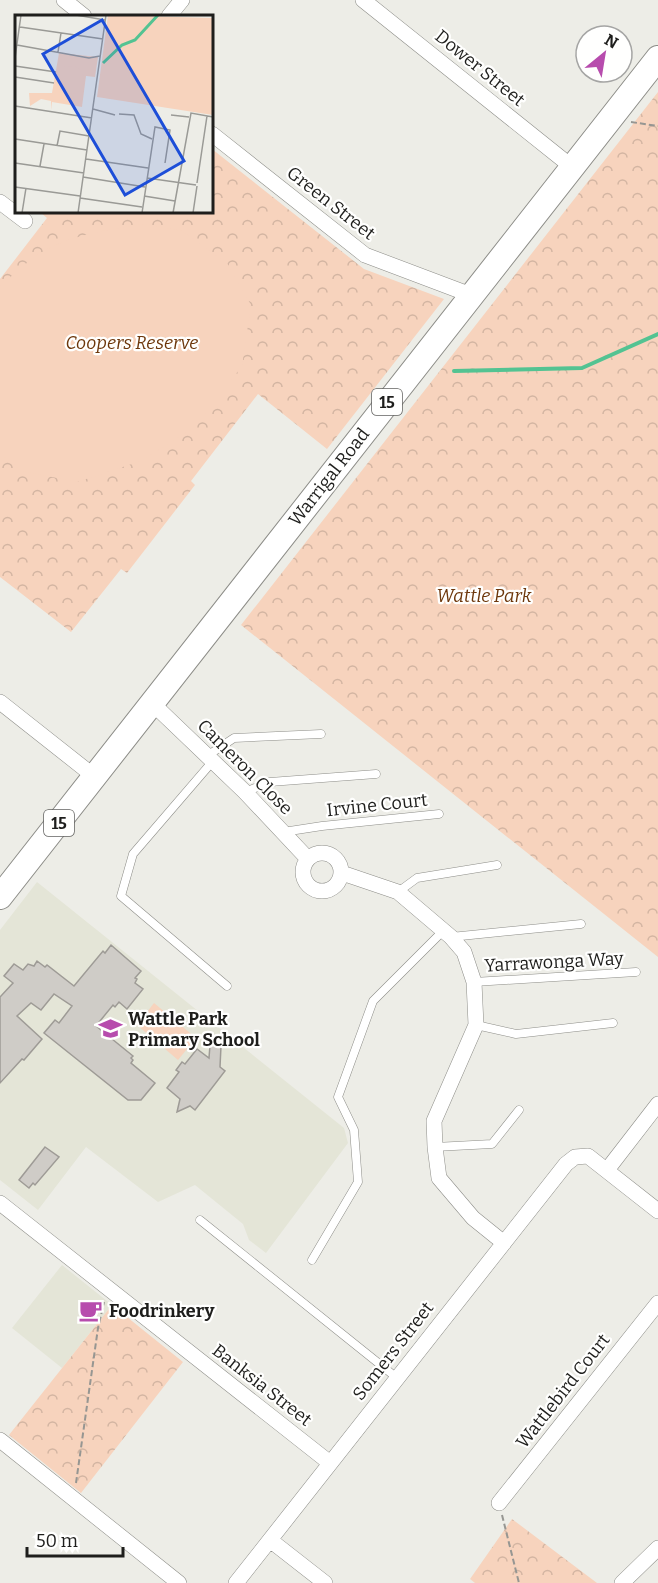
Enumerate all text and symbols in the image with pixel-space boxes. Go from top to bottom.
inset map [15,15,213,213]
north arrow [574,24,634,84]
street label: Dower Street [431,25,530,111]
text: N [601,30,621,53]
street label: Green Street [282,162,380,245]
park label: Coopers Reserve [66,332,198,354]
road number: 15 [372,389,402,415]
street label: Warrigal Road [284,423,374,530]
park label: Wattle Park [437,585,532,607]
street label: Cameron Close [193,715,297,819]
street label: Irvine Court [326,789,429,821]
road number: 15 [44,810,74,836]
street label: Yarrawonga Way [484,947,625,977]
place label: Wattle Park Primary School [128,1008,260,1051]
school or university icon: Wattle Park Primary School [97,1016,123,1042]
street label: Somers Street [348,1297,438,1405]
cafe icon: Foodrinkery [78,1298,104,1324]
place label: Foodrinkery [109,1300,215,1322]
street label: Wattlebird Court [511,1329,615,1453]
street label: Banksia Street [208,1339,316,1431]
scale bar [27,1520,123,1558]
text: 50 m [36,1530,78,1552]

